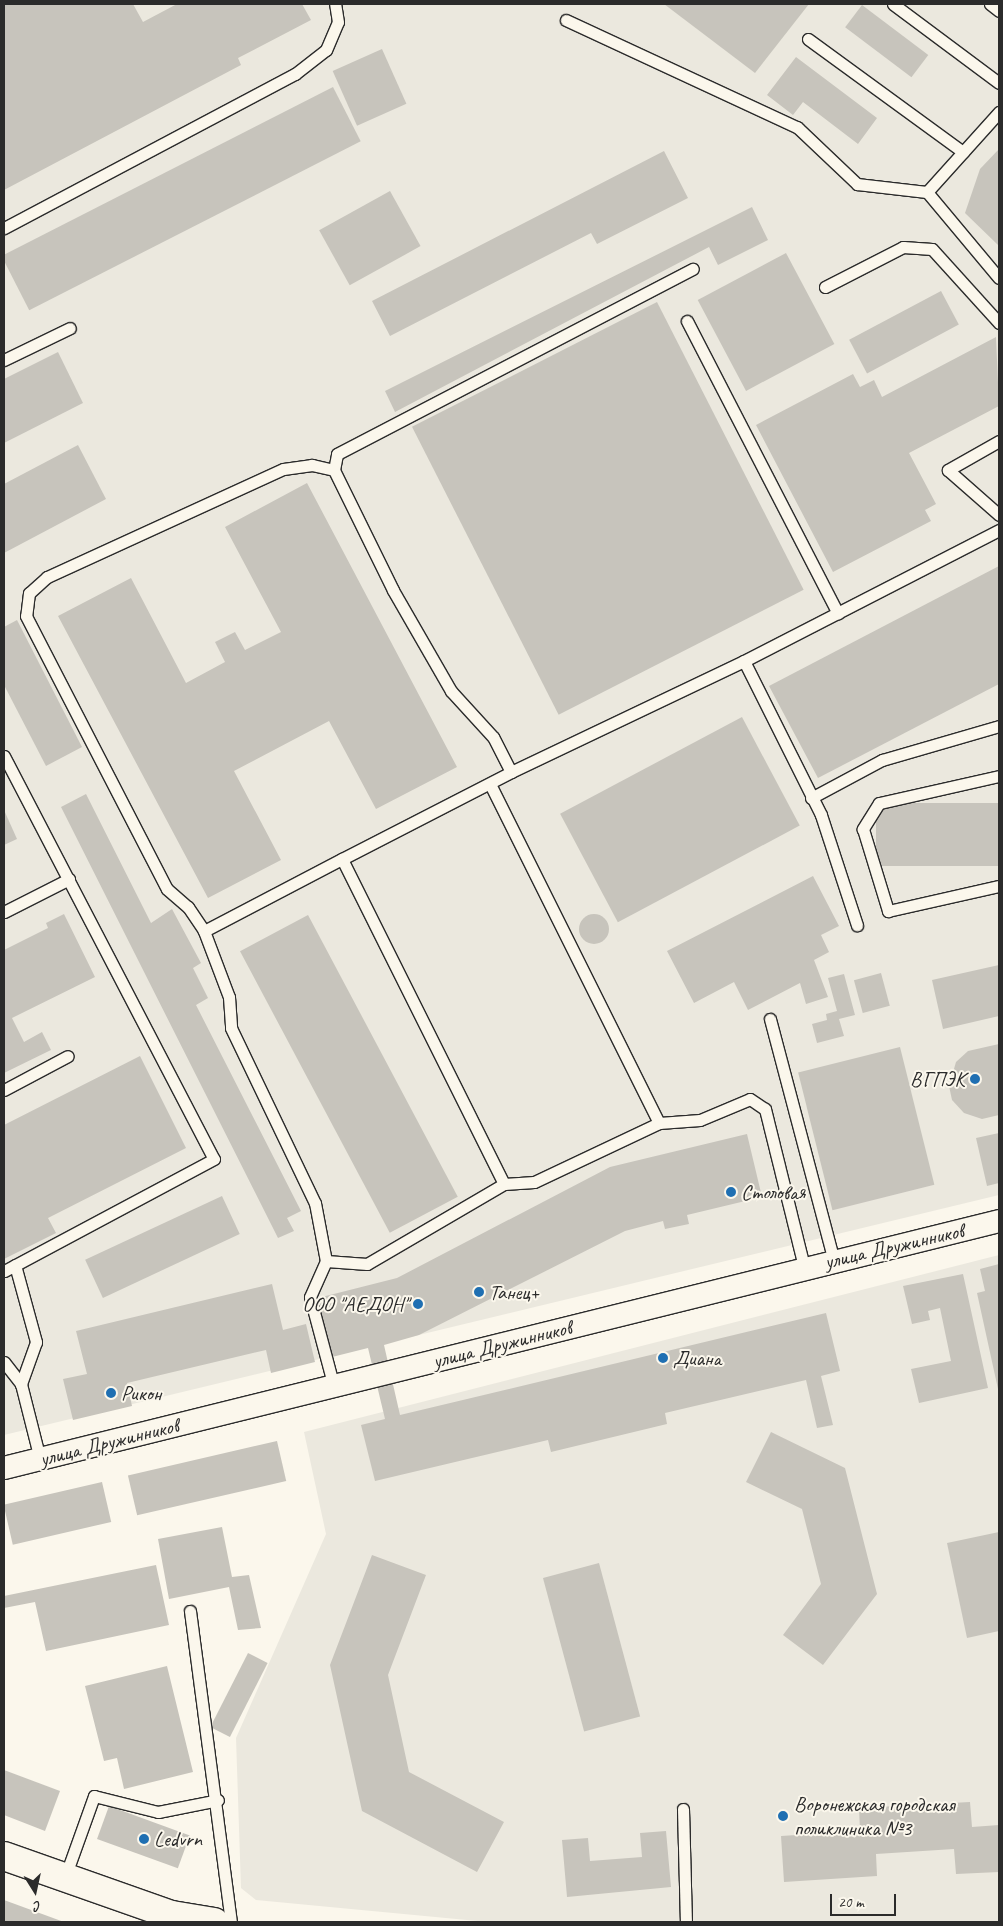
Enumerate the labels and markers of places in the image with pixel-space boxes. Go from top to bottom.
place label: ВГПЭК [910,1066,965,1092]
marker: ВГПЭК [969,1073,981,1085]
place label: Столовая [741,1179,805,1205]
marker: Столовая [725,1186,737,1198]
place label: Танец+ [489,1279,539,1305]
marker: Танец+ [473,1286,485,1298]
place label: ООО "АЕДОН" [302,1291,408,1317]
marker: ООО "АЕДОН" [412,1298,424,1310]
place label: Диана [673,1345,721,1371]
marker: Диана [657,1352,669,1364]
place label: Рикон [121,1380,161,1406]
marker: Рикон [105,1387,117,1399]
place label: Воронежская городская поликлиника №3 [794,1791,955,1841]
marker: Воронежская городская поликлиника №3 [776,1809,790,1823]
place label: Ledvrn [154,1826,202,1852]
marker: Ledvrn [138,1833,150,1845]

